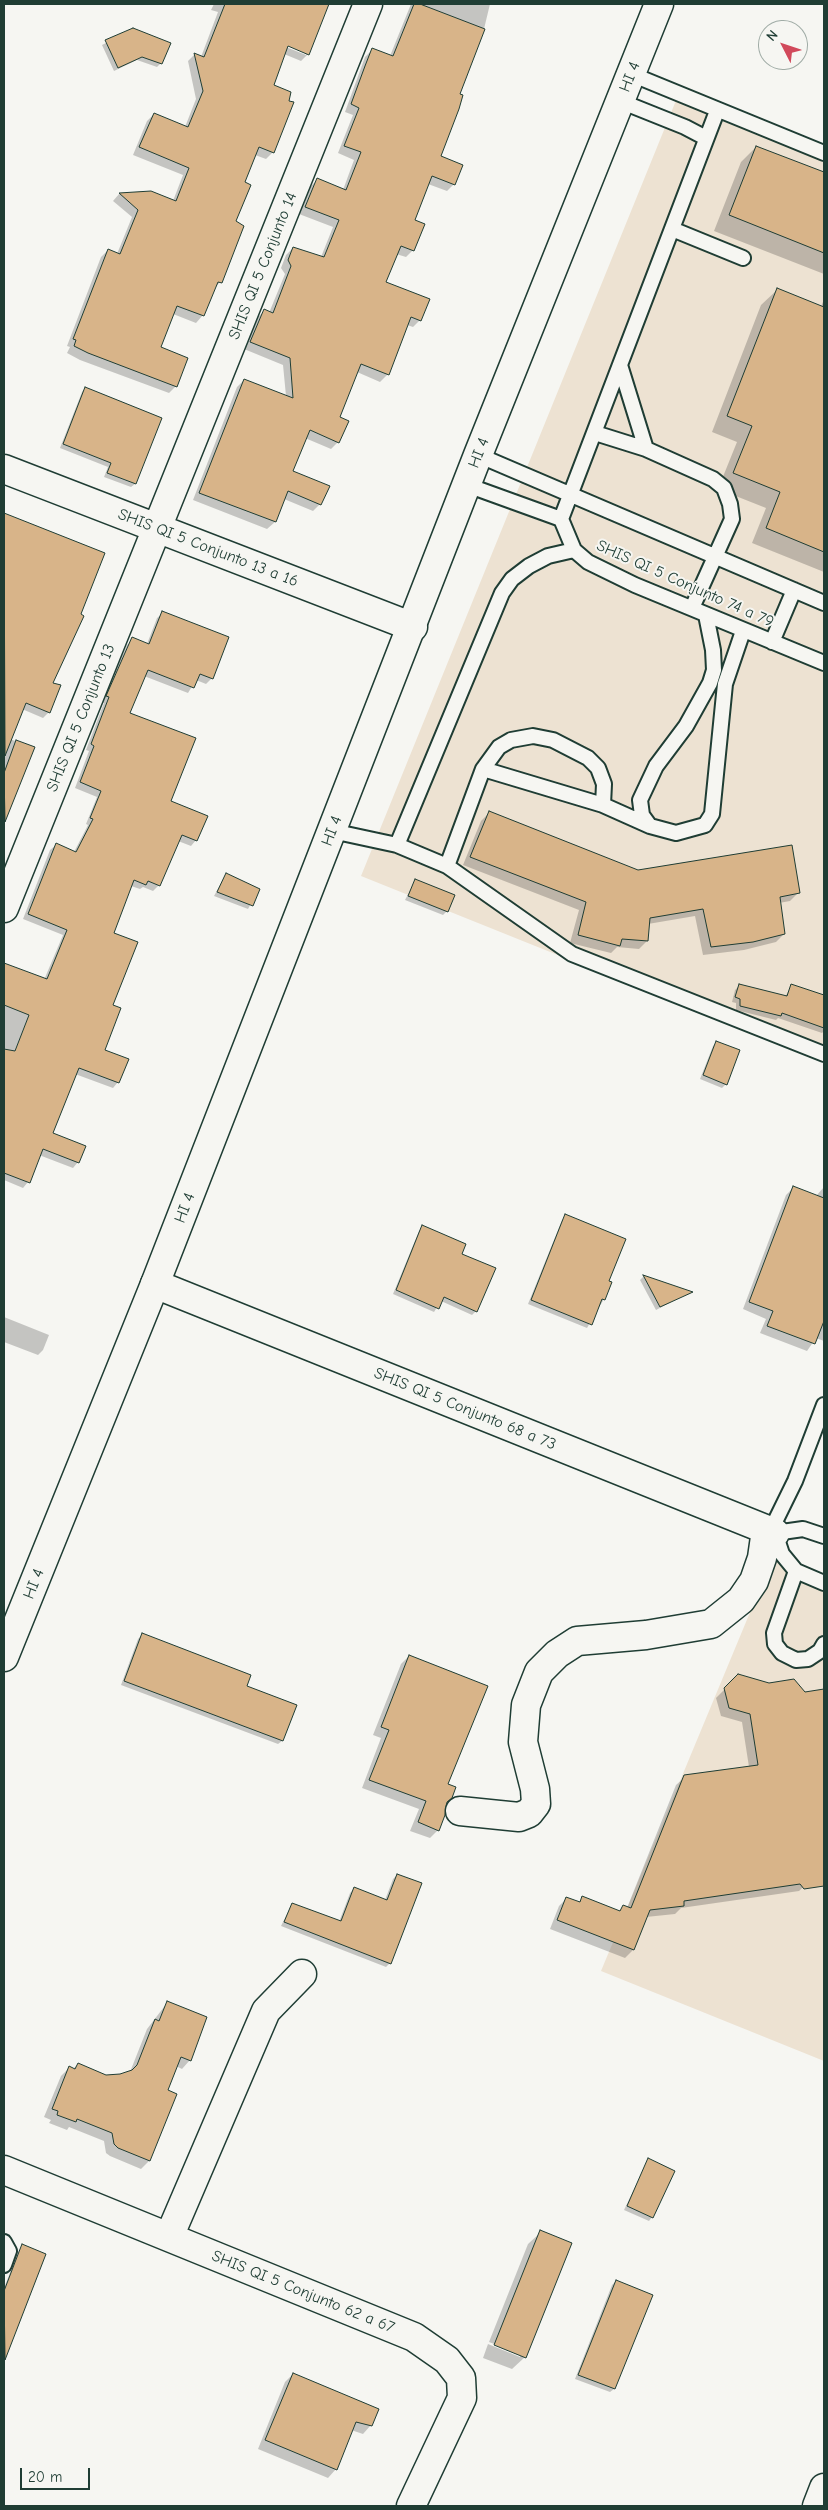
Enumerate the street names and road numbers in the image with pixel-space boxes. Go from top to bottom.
street label: HI 4 [615,59,645,95]
street label: SHIS QI 5 Conjunto 14 [225,190,301,342]
street label: HI 4 [464,435,494,471]
street label: SHIS QI 5 Conjunto 13 a 16 [115,505,301,591]
street label: SHIS QI 5 Conjunto 74 a 79 [593,536,777,632]
street label: SHIS QI 5 Conjunto 13 [43,641,119,795]
street label: HI 4 [317,813,347,849]
street label: HI 4 [170,1190,200,1226]
street label: SHIS QI 5 Conjunto 68 a 73 [371,1364,559,1454]
street label: HI 4 [19,1566,49,1602]
street label: SHIS QI 5 Conjunto 62 a 67 [209,2246,397,2338]

